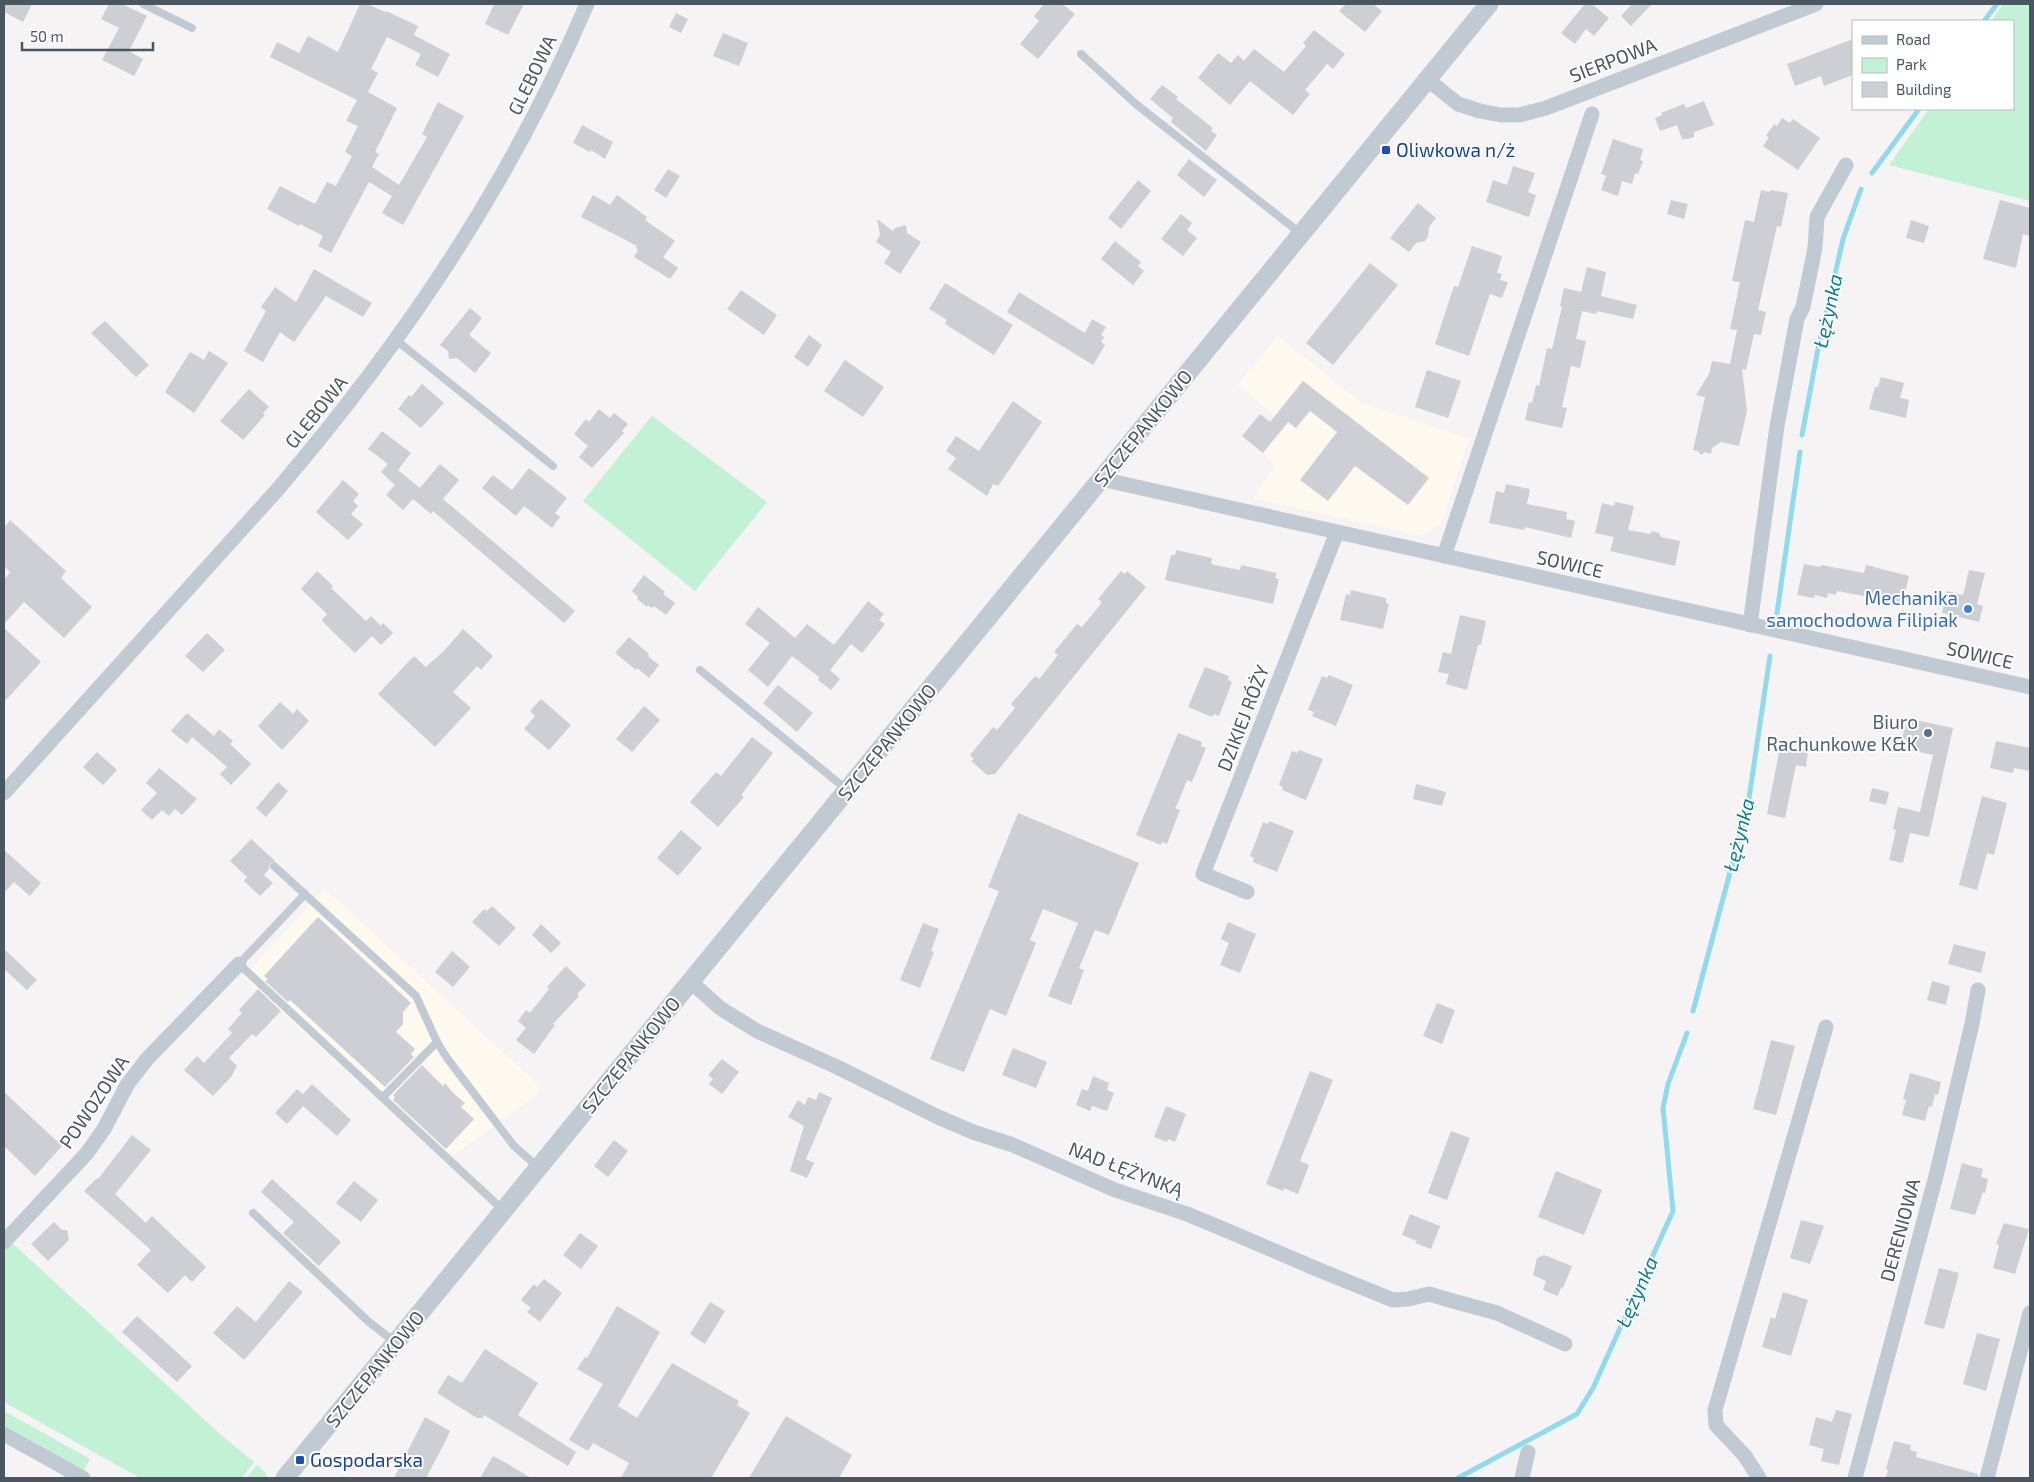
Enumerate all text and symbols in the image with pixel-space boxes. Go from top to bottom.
scale bar [22,20,154,52]
legend [1852,20,2014,110]
text: 50 m [30,27,64,45]
text: Road [1896,30,1931,48]
street label: GLEBOWA [502,31,561,119]
street label: SIERPOWA [1566,32,1660,87]
text: Park [1896,55,1927,73]
text: Building [1896,80,1952,98]
place label: Oliwkowa n/ż [1396,138,1515,161]
marker: Oliwkowa n/ż [1380,144,1392,156]
water label: Łężynka [1807,272,1848,350]
street label: SZCZEPANKOWO [1089,365,1197,491]
street label: GLEBOWA [280,371,352,452]
street label: SOWICE [1534,545,1606,582]
place label: Mechanika samochodowa Filipiak [1766,586,1958,631]
marker: Mechanika samochodowa Filipiak [1962,603,1974,615]
street label: SOWICE [1944,636,2016,673]
street label: DZIKIEJ RÓŻY [1212,661,1273,774]
street label: SZCZEPANKOWO [833,679,941,805]
place label: Biuro Rachunkowe K&K [1766,710,1918,755]
marker: Biuro Rachunkowe K&K [1922,727,1934,739]
water label: Łężynka [1717,795,1760,874]
street label: SZCZEPANKOWO [577,992,685,1118]
street label: POWOZOWA [54,1051,133,1153]
street label: NAD ŁĘŻYNKĄ [1066,1136,1187,1201]
street label: DERENIOWA [1875,1175,1924,1284]
water label: Łężynka [1610,1252,1663,1331]
street label: SZCZEPANKOWO [321,1306,429,1432]
place label: Gospodarska [310,1448,423,1471]
marker: Gospodarska [294,1454,306,1466]

